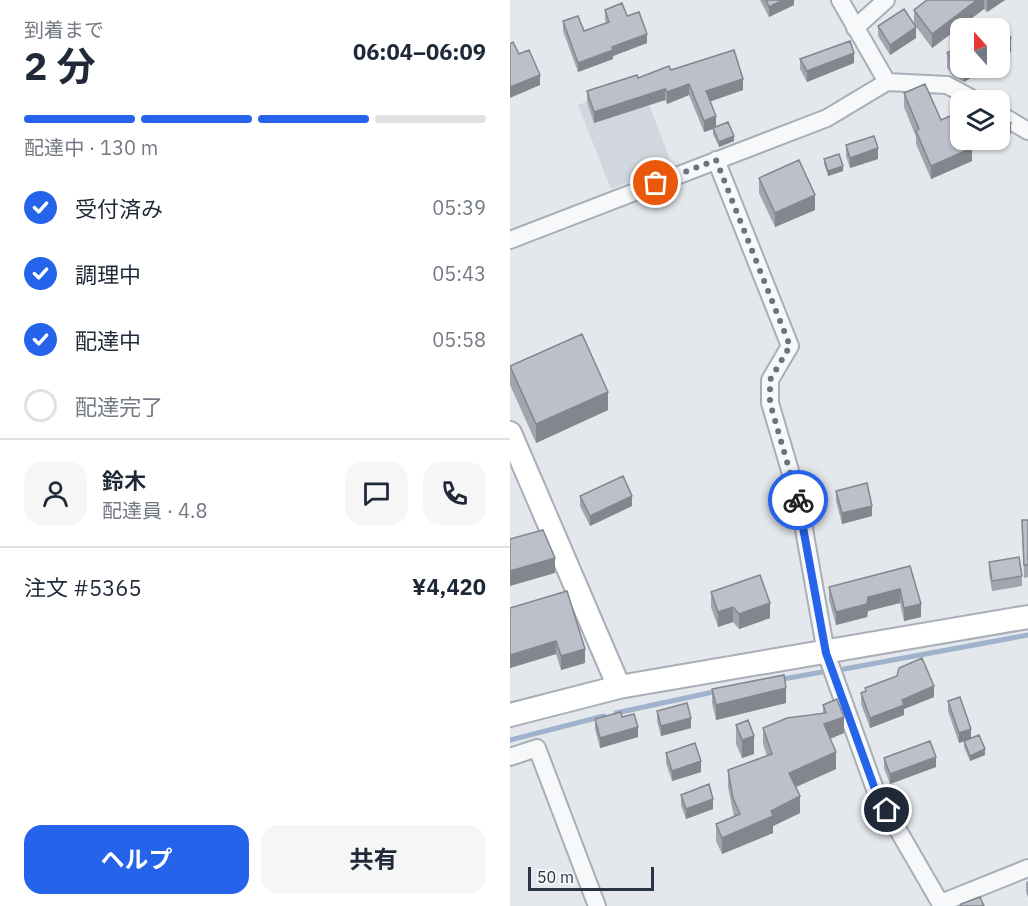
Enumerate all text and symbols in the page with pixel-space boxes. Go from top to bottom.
text: 到着まで [24,16,104,43]
north arrow [950,18,1010,78]
map controls [950,18,1010,150]
text: 06:04–06:09 [353,37,486,66]
text: 2 分 [24,40,96,91]
button: layers [950,90,1010,150]
text: 配達中 · 130 m [24,134,158,161]
pin [630,157,681,208]
icon: bag [639,166,672,199]
icon: check [24,191,57,224]
text: 受付済み [75,194,163,223]
text: 05:39 [432,194,486,221]
icon: check [24,257,57,290]
text: 調理中 [75,260,141,289]
text: 05:43 [432,260,486,287]
icon: check [24,323,57,356]
text: 配達中 [75,326,141,355]
text: 05:58 [432,326,486,353]
text: 配達完了 [75,392,163,421]
button: person [24,462,87,525]
button: chat [345,462,408,525]
button: phone [423,462,486,525]
text: 鈴木 [102,466,146,495]
courier [768,470,828,530]
icon: bike [782,484,815,517]
text: 配達員 · 4.8 [102,497,207,524]
text: ¥4,420 [412,572,486,601]
text: 注文 #5365 [24,573,142,602]
pin [861,784,912,835]
icon: home [870,793,903,826]
button: ヘルプ [24,825,249,894]
button: 共有 [261,825,486,894]
scale bar [528,864,654,892]
text: 50 m [537,867,574,887]

